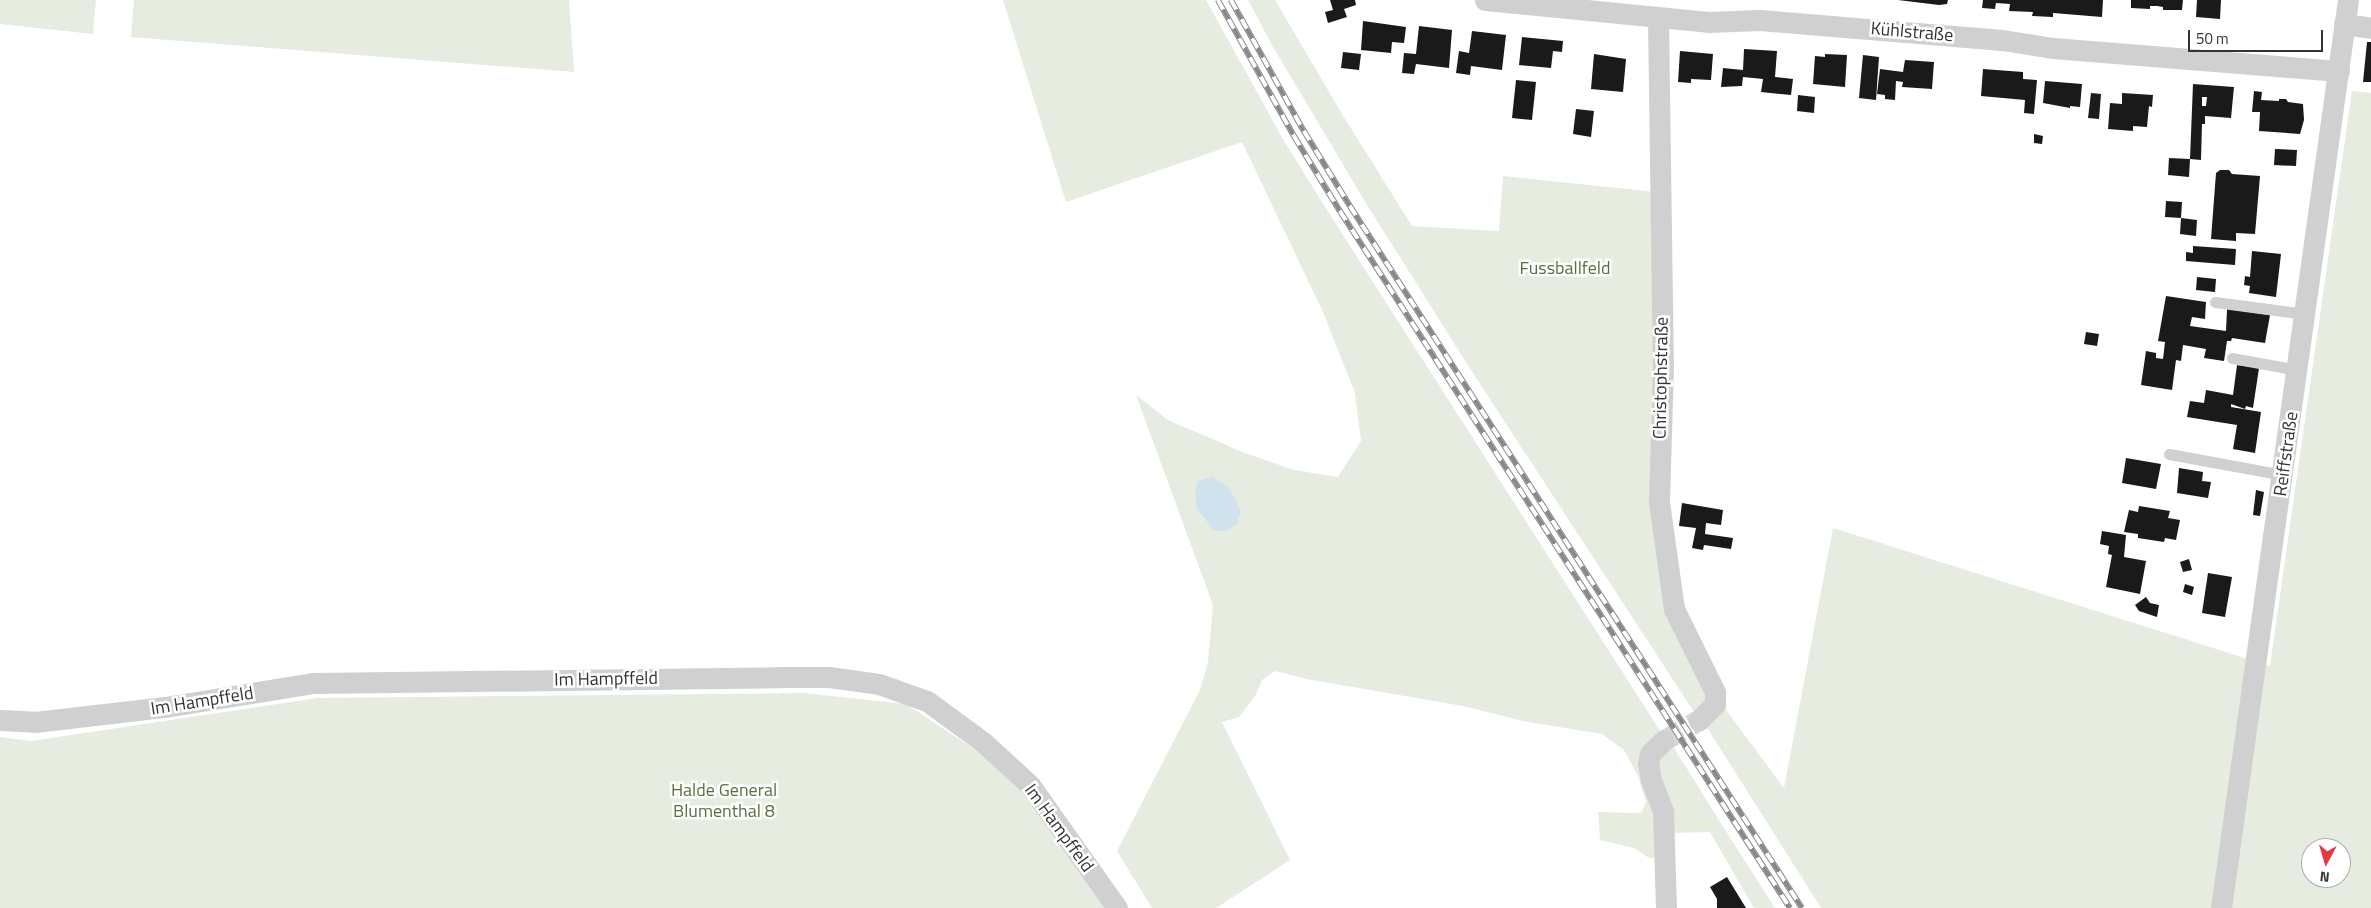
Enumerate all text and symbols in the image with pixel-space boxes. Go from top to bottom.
street label: Kühlstraße [1870,18,1954,46]
scale bar [2191,20,2326,52]
text: 50 m [2196,27,2229,50]
park label: Fussballfeld [1520,257,1610,279]
street label: Christophstraße [1649,317,1673,439]
street label: Reiffstraße [2269,410,2303,498]
street label: Im Hampffeld [554,667,658,691]
street label: Im Hampffeld [149,682,255,720]
park label: Halde General Blumenthal 8 [671,780,777,822]
street label: Im Hampffeld [1020,780,1098,876]
north arrow [2301,838,2351,888]
text: N [2319,866,2330,888]

